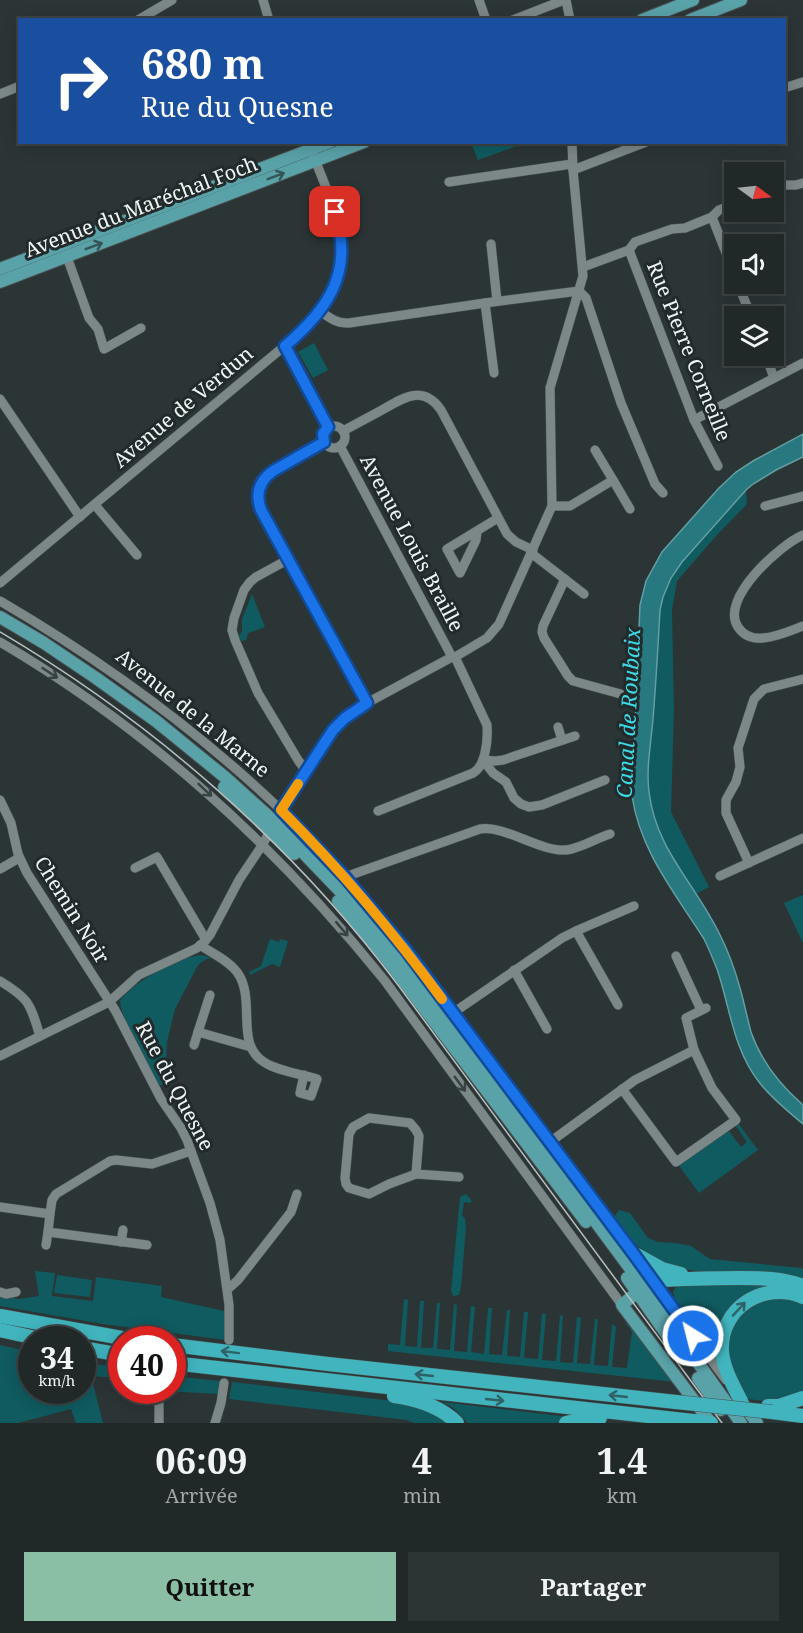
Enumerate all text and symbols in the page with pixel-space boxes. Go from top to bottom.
text: 680 m [141,34,265,91]
icon: right [42,42,120,120]
text: Rue du Quesne [141,88,334,125]
street label: Avenue du Maréchal Foch [21,150,261,263]
north arrow [724,162,784,222]
map controls [724,162,784,366]
one-way arrow [266,170,285,181]
pin [309,186,360,237]
icon: arrive [318,195,351,228]
button: sound [724,234,784,294]
one-way arrow [84,240,103,251]
street label: Rue Pierre Corneille [641,257,738,445]
button: layers [724,306,784,366]
street label: Avenue de Verdun [107,340,259,473]
street label: Avenue Louis Braille [354,450,471,636]
water label: Canal de Roubaix [610,627,646,799]
street label: Avenue de la Marne [111,642,276,783]
one-way arrow [41,667,57,679]
one-way arrow [197,783,212,797]
street label: Chemin Noir [29,851,116,969]
one-way arrow [335,921,349,936]
street label: Rue du Quesne [130,1016,221,1155]
one-way arrow [453,1076,466,1092]
one-way arrow [732,1301,746,1316]
position arrow [661,1304,725,1368]
speed limit sign: 40 [108,1326,186,1404]
text: 34 [40,1337,74,1378]
one-way arrow [221,1347,241,1358]
one-way arrow [415,1369,434,1380]
text: km/h [39,1370,75,1390]
one-way arrow [608,1390,628,1401]
one-way arrow [485,1394,505,1405]
text: 06:09 [155,1436,248,1485]
text: 4 [412,1436,432,1485]
text: 1.4 [596,1436,648,1485]
text: Arrivée [165,1482,238,1509]
text: min [403,1482,441,1509]
text: km [607,1482,637,1509]
button: Quitter [24,1552,396,1621]
button: Partager [408,1552,779,1621]

